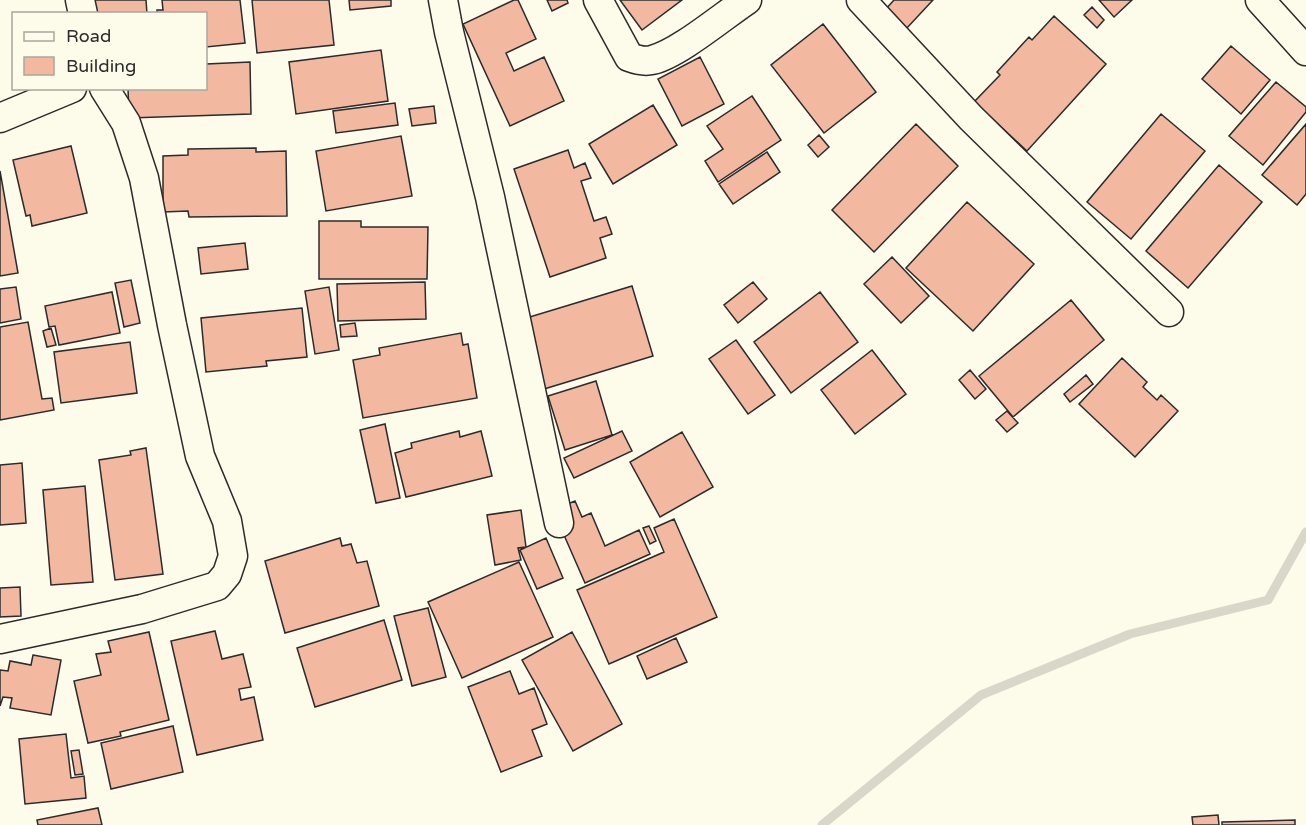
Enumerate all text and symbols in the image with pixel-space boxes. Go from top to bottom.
legend [12,12,207,90]
text: Road [66,25,111,47]
text: Building [66,55,136,77]

